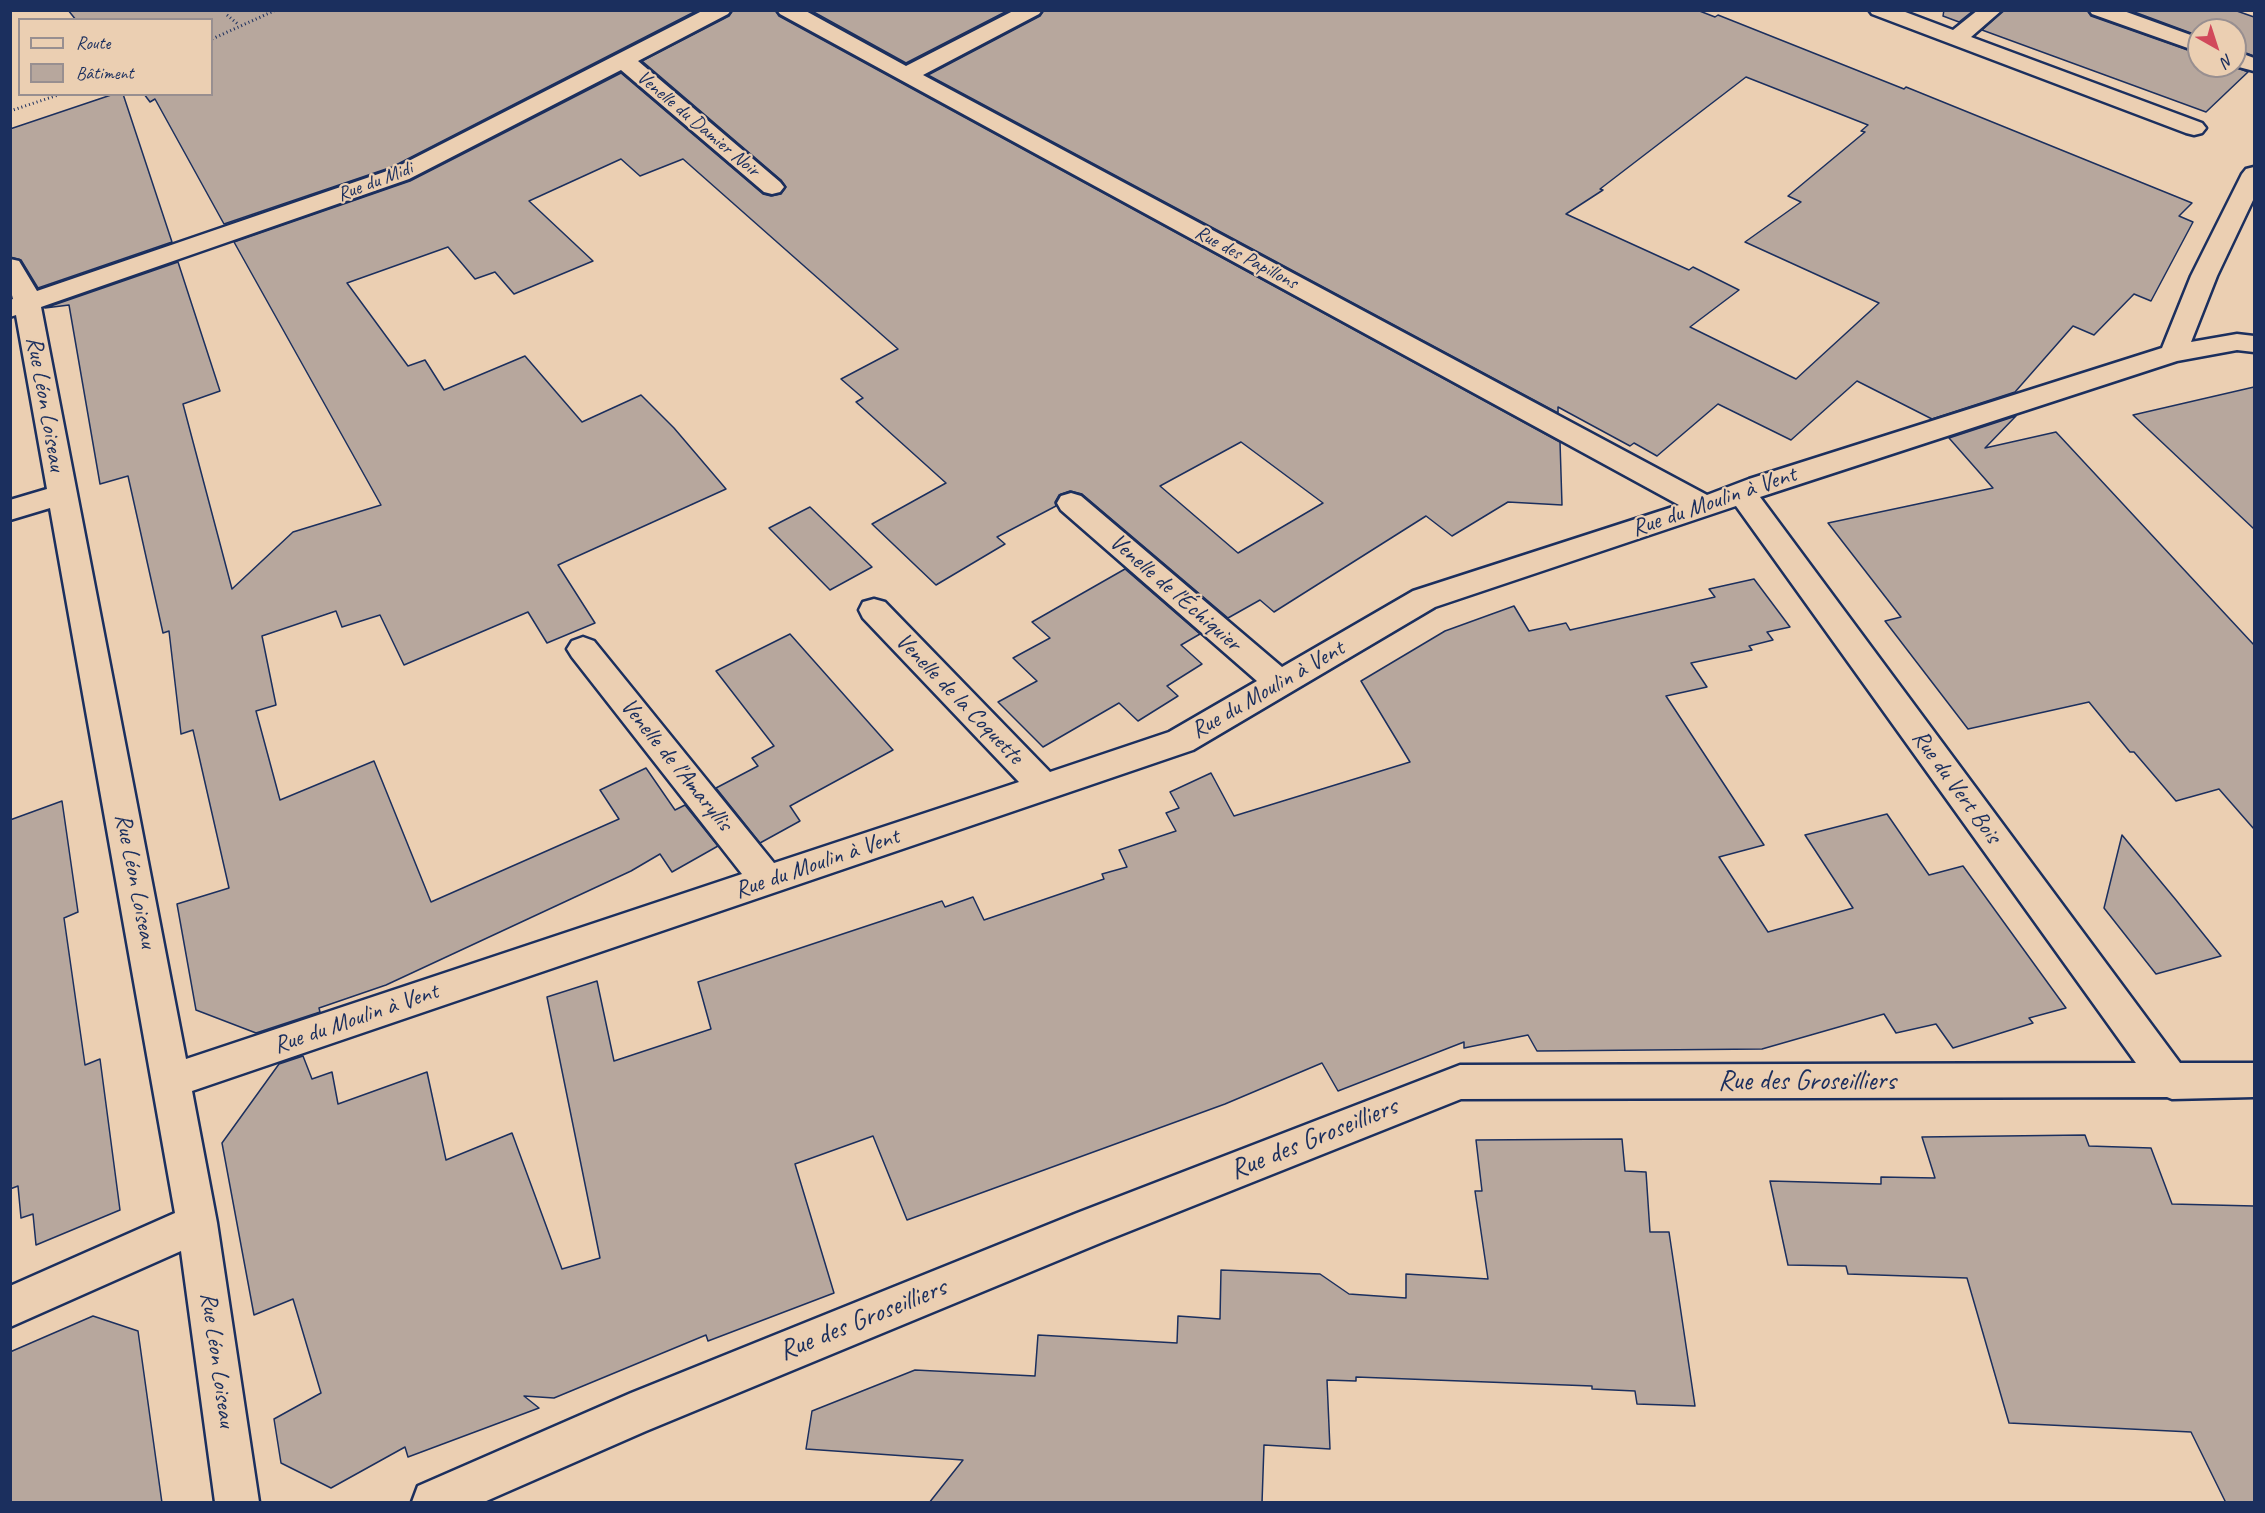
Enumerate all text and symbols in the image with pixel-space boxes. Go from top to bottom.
legend [18,18,213,96]
north arrow [2187,18,2247,78]
text: Route [76,32,110,54]
text: N [2217,50,2237,71]
text: Bâtiment [76,62,134,84]
street label: Venelle du Damier Noir [632,66,764,182]
street label: Rue du Midi [334,157,416,207]
street label: Rue des Papillons [1190,221,1302,295]
street label: Rue Léon Loiseau [19,334,71,474]
street label: Rue du Moulin à Vent [1628,460,1800,544]
street label: Venelle de l'Échiquier [1103,528,1247,658]
street label: Venelle de la Coquette [889,627,1029,771]
street label: Rue du Moulin à Vent [1186,634,1350,746]
street label: Venelle de l'Amaryllis [614,693,738,837]
street label: Rue du Vert Bois [1905,725,2007,849]
street label: Rue Léon Loiseau [108,811,162,951]
street label: Rue du Moulin à Vent [731,822,903,906]
street label: Rue du Moulin à Vent [270,977,442,1061]
street label: Rue des Groseilliers [1718,1065,1896,1099]
street label: Rue des Groseilliers [1225,1090,1403,1188]
street label: Rue des Groseilliers [774,1271,952,1369]
street label: Rue Léon Loiseau [193,1291,241,1429]

